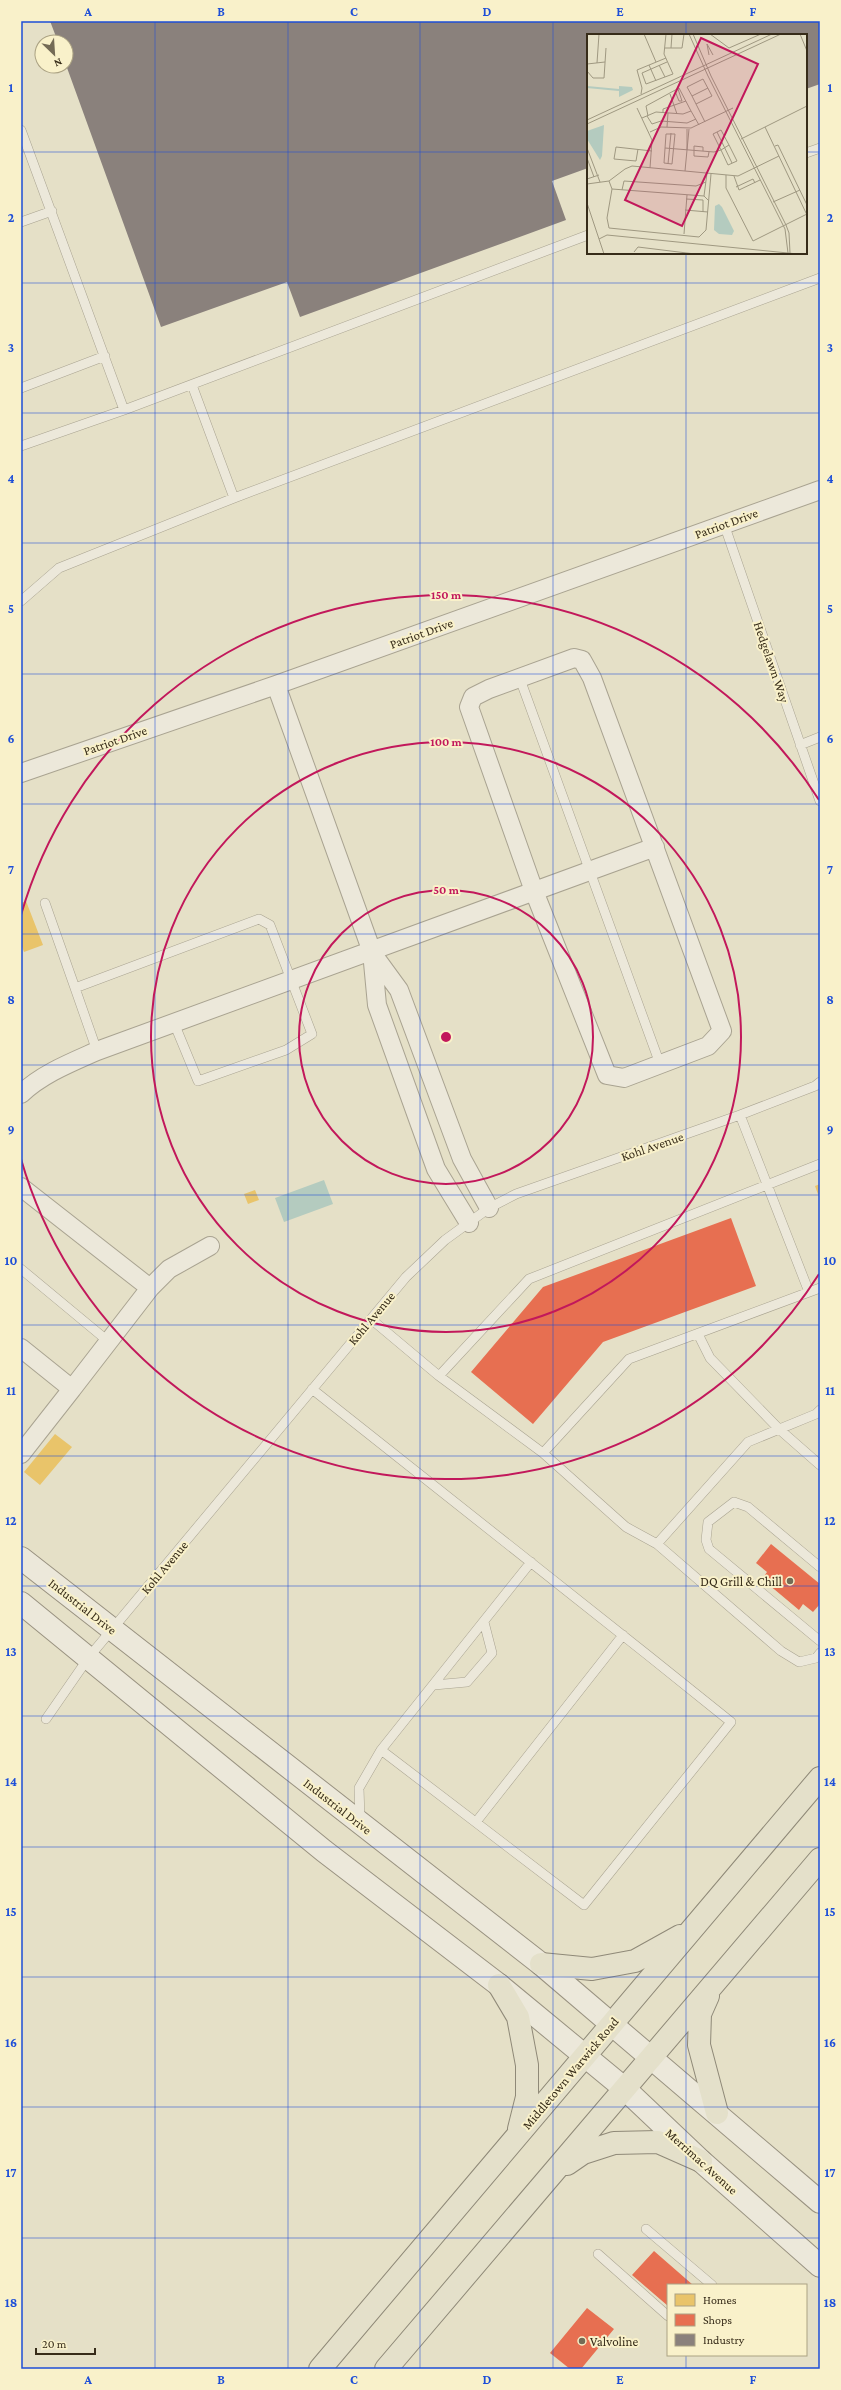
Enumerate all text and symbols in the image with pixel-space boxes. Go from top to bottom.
text: A [83,4,92,19]
text: B [217,4,225,19]
text: C [350,4,358,19]
text: D [483,4,492,19]
text: E [616,4,624,19]
text: F [750,4,757,19]
north arrow [34,34,74,74]
inset map [587,34,807,254]
text: N [52,56,64,70]
text: 1 [9,80,14,95]
text: 1 [828,80,833,95]
text: 2 [8,210,15,225]
text: 2 [827,210,834,225]
text: 3 [8,340,14,355]
text: 3 [827,340,833,355]
text: 4 [7,471,15,486]
text: 4 [826,471,834,486]
street label: Patriot Drive [693,505,760,542]
text: 150 m [431,588,462,602]
text: 5 [8,601,14,616]
text: 5 [827,601,833,616]
street label: Patriot Drive [388,615,455,652]
street label: Hedgelawn Way [751,620,793,706]
street label: Patriot Drive [81,723,149,758]
text: 6 [7,731,15,746]
text: 6 [826,731,834,746]
text: 100 m [430,735,463,749]
text: 7 [8,862,14,877]
text: 7 [827,862,833,877]
text: 50 m [433,883,460,897]
text: 8 [7,992,15,1007]
text: 8 [826,992,834,1007]
centre of rings [439,1030,453,1044]
text: 9 [7,1122,15,1137]
text: 9 [826,1122,834,1137]
street label: Kohl Avenue [619,1129,686,1164]
text: 10 [5,1253,17,1268]
text: 10 [824,1253,836,1268]
street label: Kohl Avenue [345,1288,398,1348]
text: 11 [6,1383,16,1398]
text: 11 [825,1383,835,1398]
text: 12 [5,1513,17,1528]
text: 12 [824,1513,836,1528]
street label: Kohl Avenue [138,1537,191,1597]
place label: DQ Grill & Chill [700,1574,783,1589]
street label: Industrial Drive [46,1575,120,1638]
marker: DQ Grill & Chill [785,1576,795,1586]
text: 13 [5,1644,17,1659]
text: 13 [824,1644,836,1659]
text: 14 [5,1774,17,1789]
text: 14 [824,1774,836,1789]
street label: Industrial Drive [301,1775,375,1838]
text: 15 [5,1904,17,1919]
text: 15 [824,1904,836,1919]
street label: Middletown Warwick Road [519,2014,622,2133]
text: 16 [5,2035,17,2050]
text: 16 [824,2035,836,2050]
street label: Merrimac Avenue [663,2125,741,2198]
text: 17 [5,2165,17,2180]
text: 17 [824,2165,836,2180]
legend [667,2284,807,2356]
text: Homes [703,2293,737,2307]
text: 18 [5,2295,17,2310]
text: 18 [824,2295,836,2310]
text: Shops [703,2313,732,2327]
scale bar [36,2330,95,2356]
text: Industry [703,2333,745,2347]
place label: Valvoline [590,2334,638,2349]
marker: Valvoline [577,2336,587,2346]
text: 20 m [42,2337,67,2351]
text: A [83,2372,92,2387]
text: B [217,2372,225,2387]
text: C [350,2372,358,2387]
text: D [483,2372,492,2387]
text: E [616,2372,624,2387]
text: F [750,2372,757,2387]

